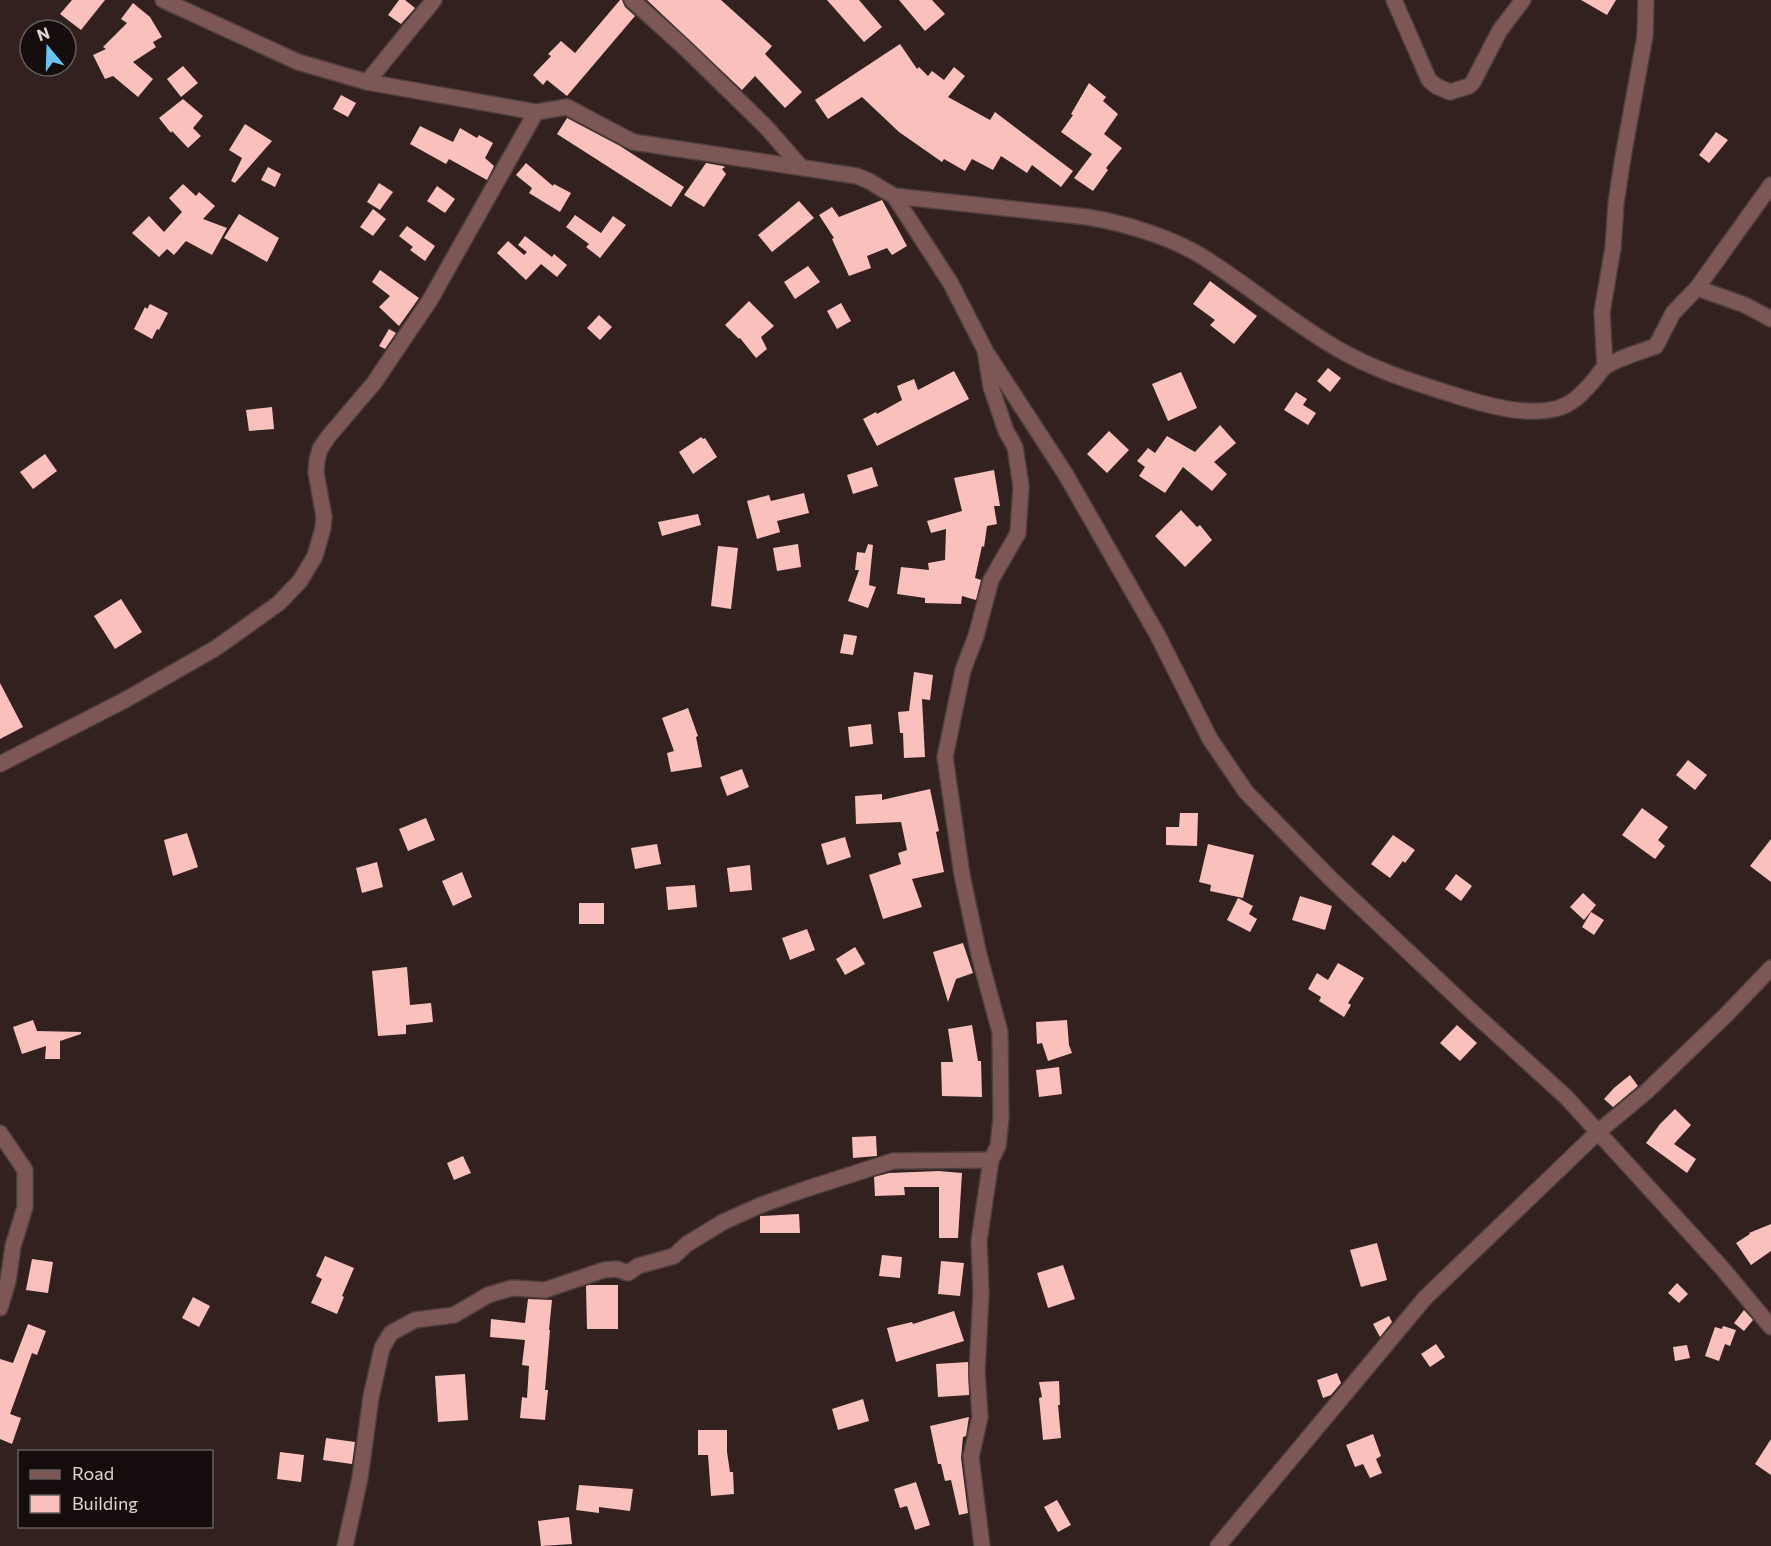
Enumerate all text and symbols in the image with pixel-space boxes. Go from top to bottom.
north arrow [18,18,78,78]
text: N [34,22,52,44]
legend [18,1450,213,1528]
text: Road [72,1462,114,1484]
text: Building [72,1492,138,1514]

